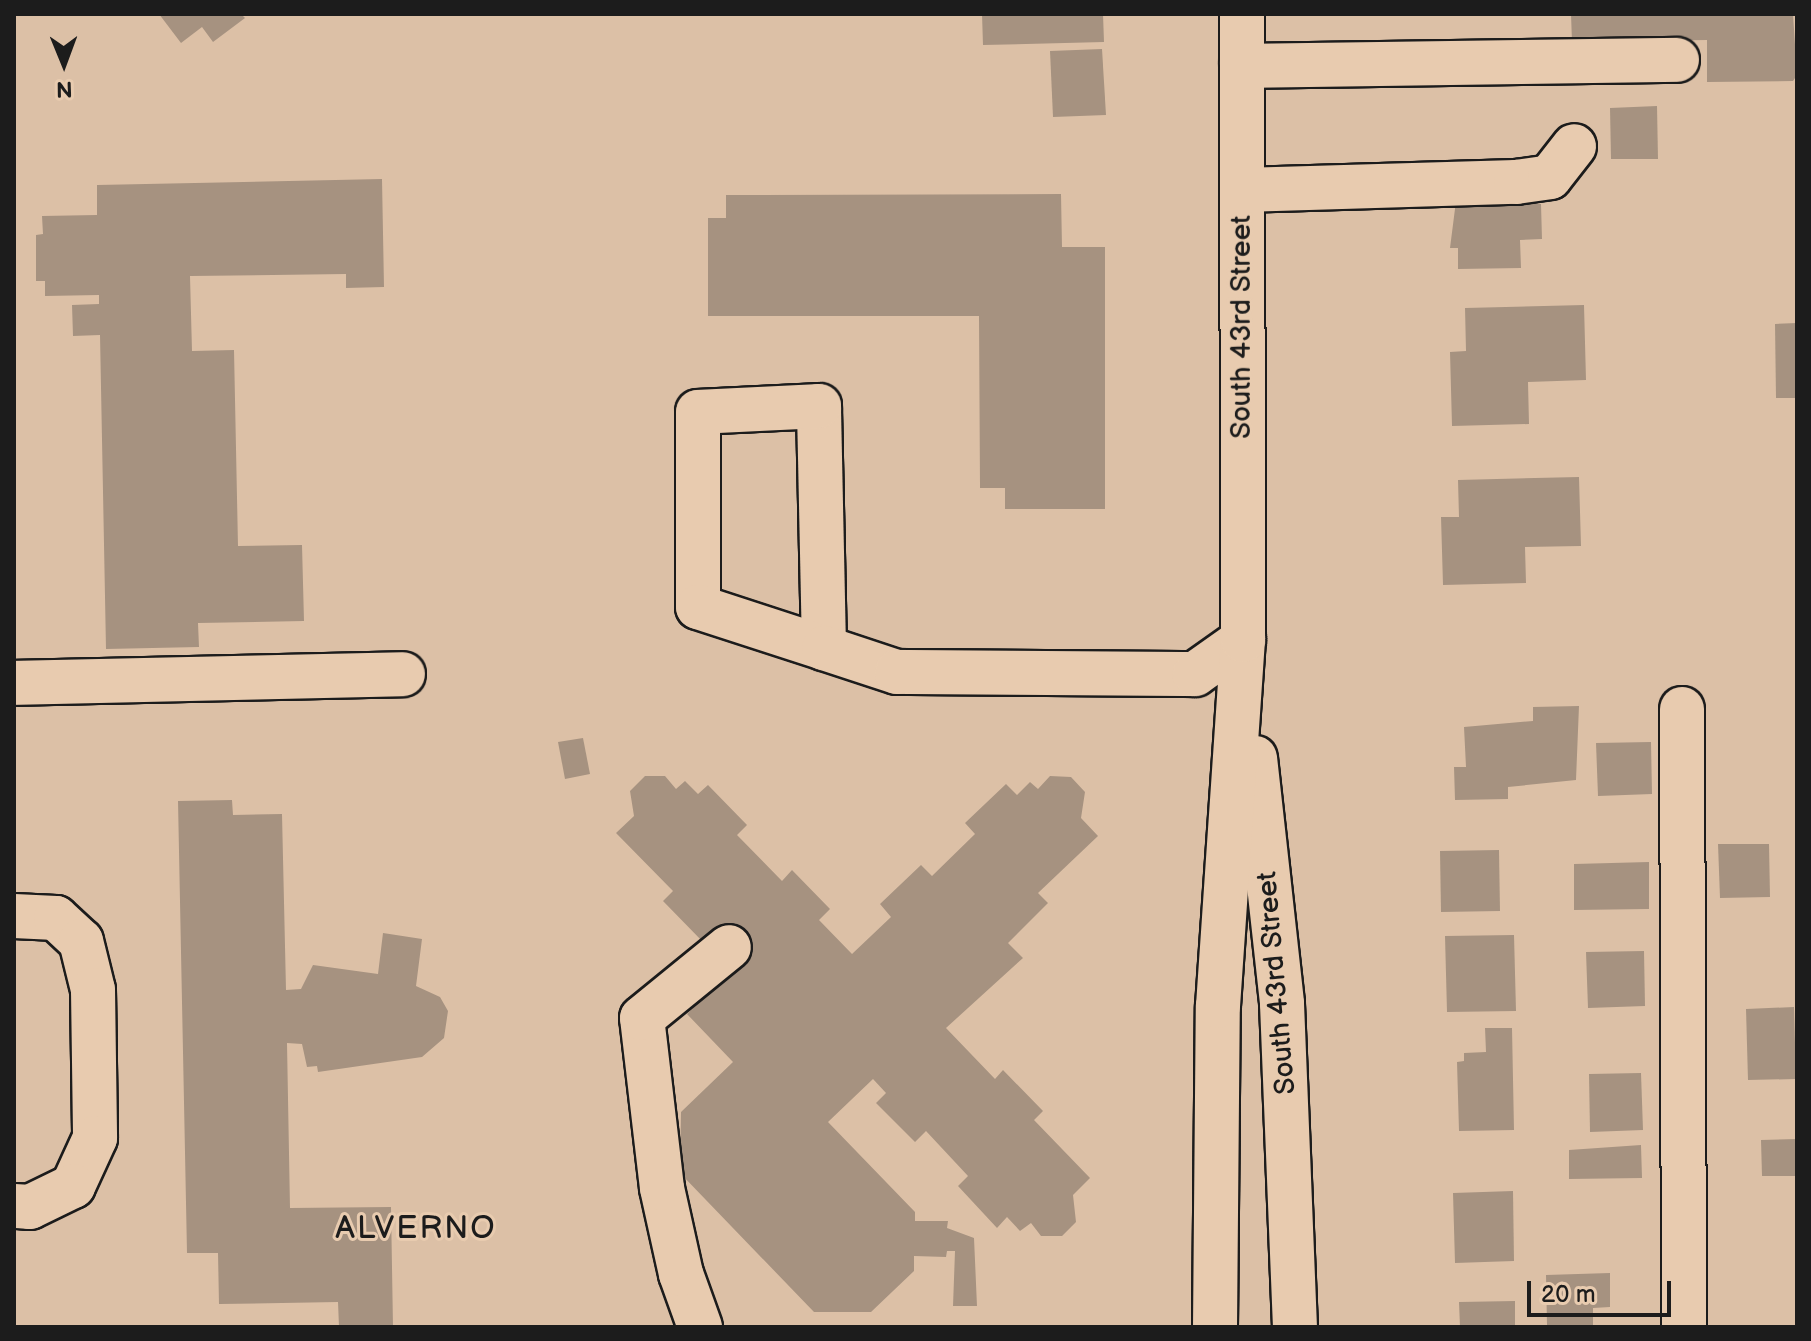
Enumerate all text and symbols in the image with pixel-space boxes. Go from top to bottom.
north arrow [24,24,104,104]
text: N [56,75,73,102]
street label: South 43rd Street [1225,215,1259,439]
street label: South 43rd Street [1250,870,1304,1096]
district label: ALVERNO [335,1210,497,1248]
scale bar [1531,1265,1675,1315]
text: 20 m [1541,1280,1596,1309]

